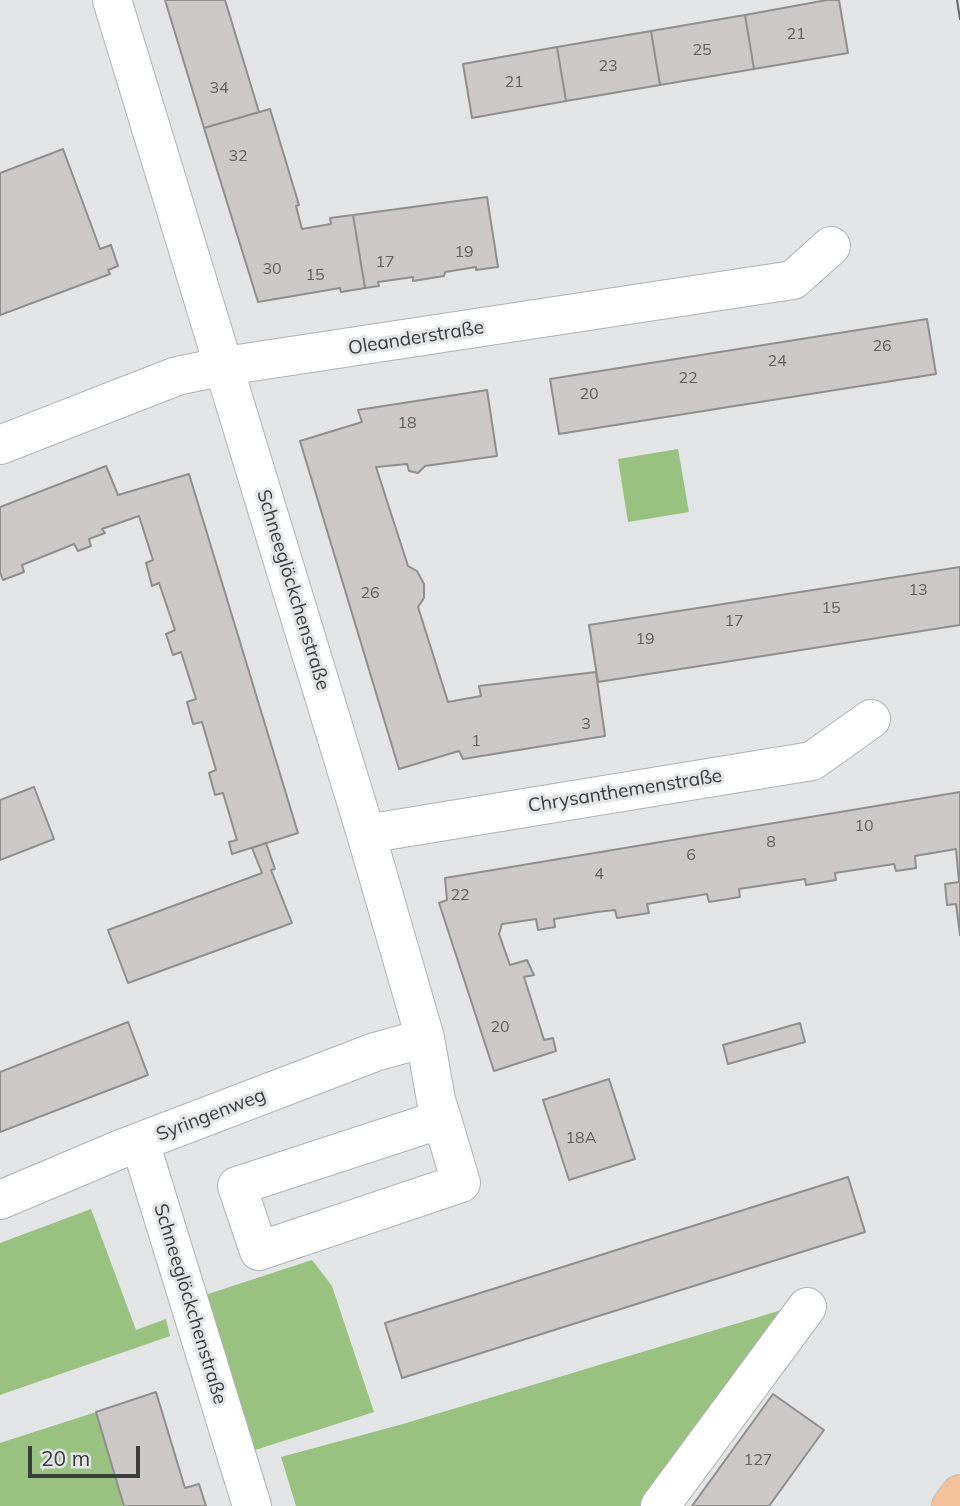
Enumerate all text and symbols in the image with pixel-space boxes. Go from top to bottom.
house number: 21 [786,24,806,44]
house number: 25 [692,40,712,60]
house number: 23 [598,56,618,76]
house number: 21 [504,72,524,92]
house number: 34 [209,78,229,98]
house number: 32 [228,146,248,166]
house number: 19 [454,242,474,262]
house number: 17 [375,252,395,272]
house number: 30 [262,259,282,279]
house number: 15 [305,265,325,285]
street label: Oleanderstraße [346,316,486,360]
house number: 26 [872,336,892,356]
house number: 24 [767,351,787,371]
house number: 22 [678,368,698,388]
house number: 20 [579,384,599,404]
house number: 18 [397,413,417,433]
street label: Schneeglöckchenstraße [252,487,334,693]
house number: 13 [908,580,928,600]
house number: 26 [360,583,380,603]
house number: 15 [821,598,841,618]
house number: 17 [724,611,744,631]
house number: 19 [635,629,655,649]
house number: 3 [581,714,591,734]
house number: 1 [471,731,481,751]
street label: Chrysanthemenstraße [526,764,724,818]
house number: 10 [854,816,874,836]
house number: 8 [766,832,776,852]
house number: 6 [686,845,696,865]
house number: 4 [594,864,604,884]
house number: 22 [450,885,470,905]
house number: 20 [490,1017,510,1037]
street label: Syringenweg [153,1084,269,1146]
house number: 18A [566,1128,596,1148]
street label: Schneeglöckchenstraße [149,1201,231,1407]
scale bar [32,1432,144,1476]
text: 20 m [41,1445,90,1471]
house number: 127 [744,1450,772,1470]

